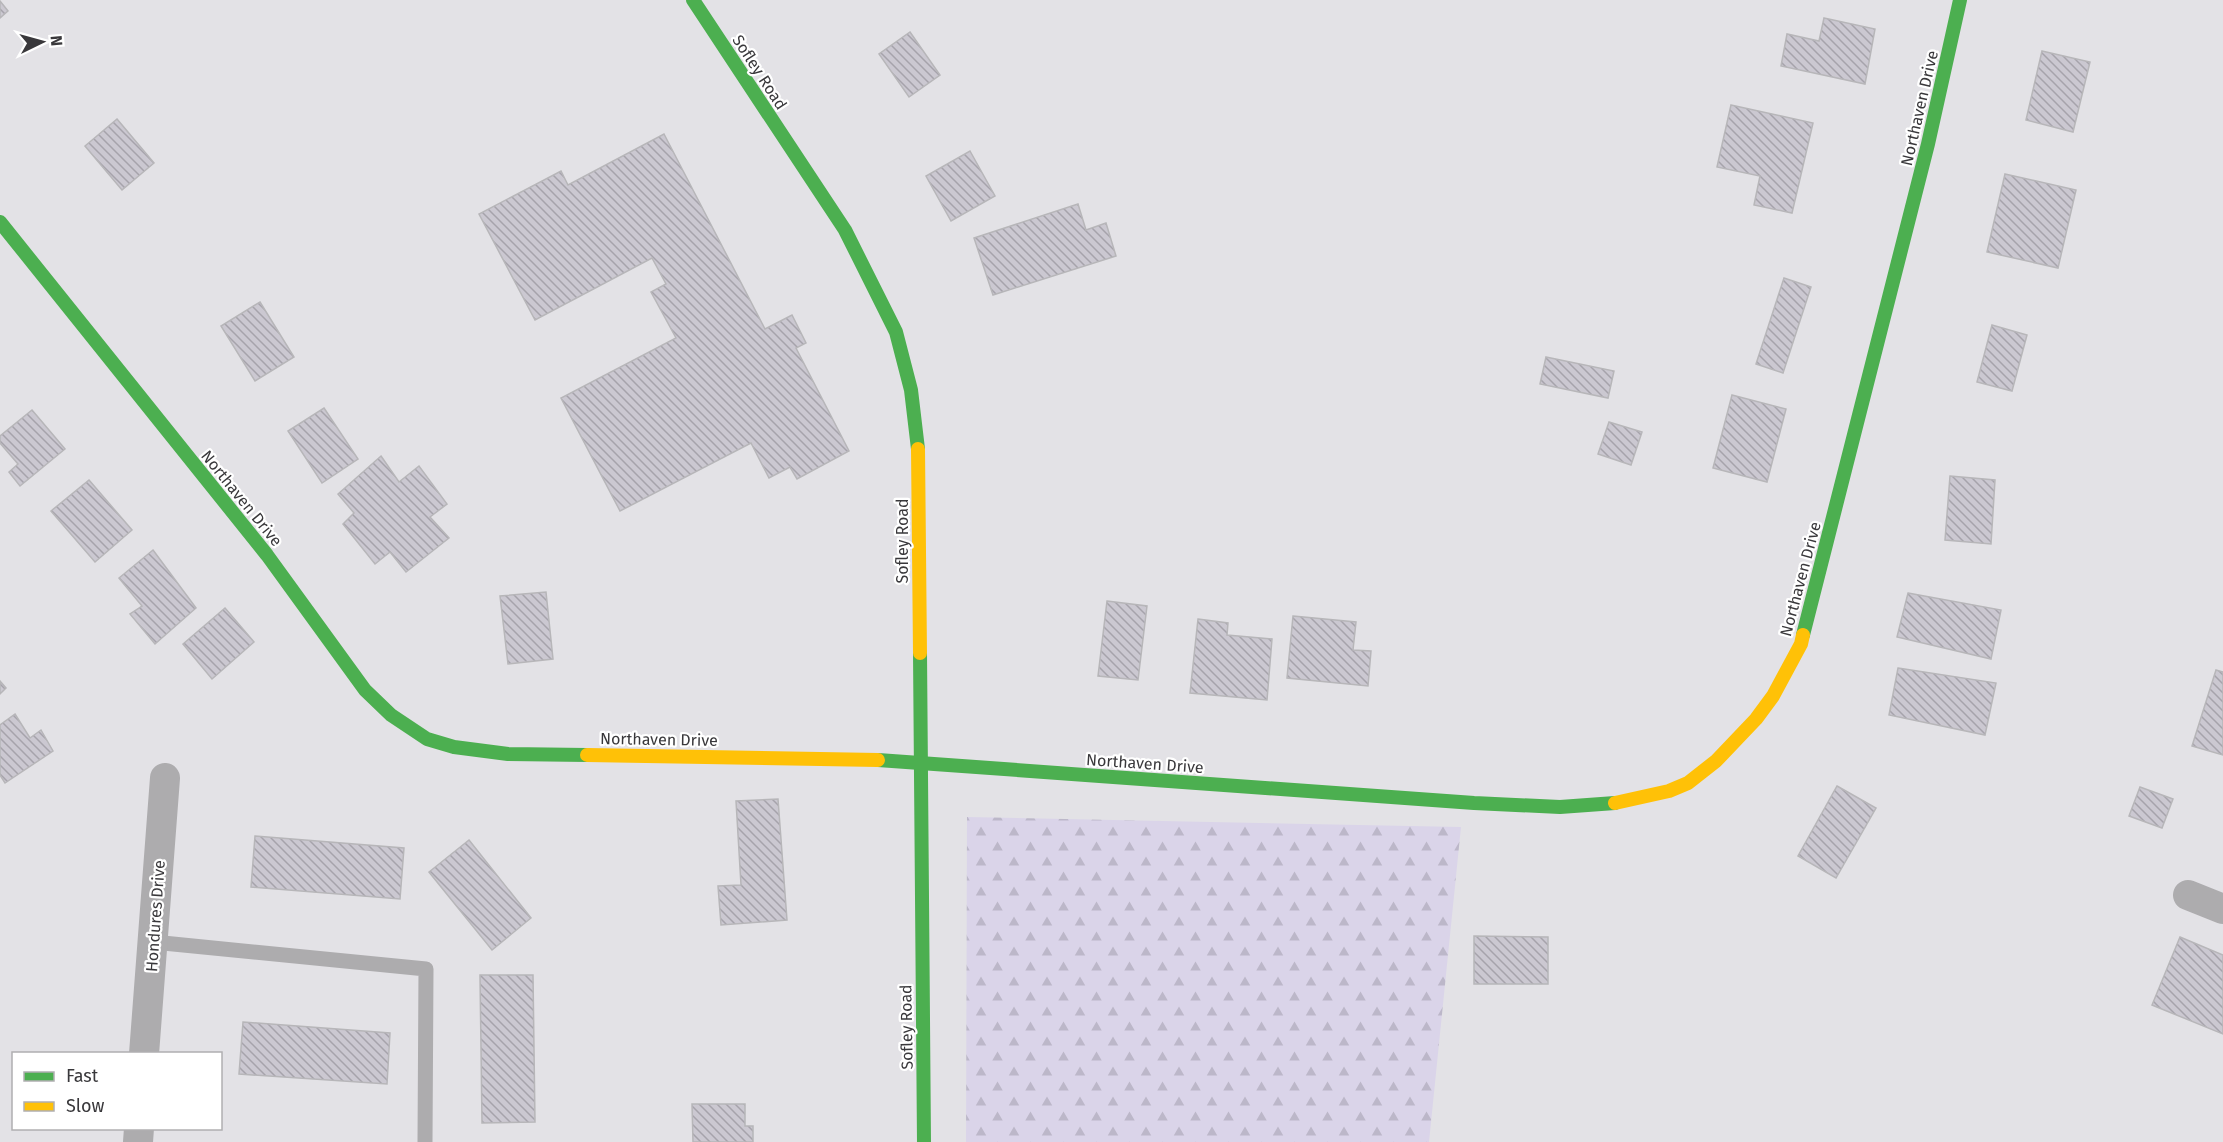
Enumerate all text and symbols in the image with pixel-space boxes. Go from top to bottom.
north arrow [12,12,72,72]
street label: Sofley Road [728,31,791,113]
text: N [47,35,66,47]
street label: Northaven Drive [1897,49,1942,168]
street label: Northaven Drive [197,447,286,550]
street label: Sofley Road [893,498,912,584]
street label: Northaven Drive [1776,520,1825,638]
street label: Northaven Drive [600,729,718,750]
street label: Northaven Drive [1086,750,1204,777]
street label: Hondures Drive [142,859,169,973]
street label: Sofley Road [896,984,917,1070]
legend [12,1052,222,1130]
text: Fast [66,1065,99,1087]
text: Slow [66,1095,105,1117]

